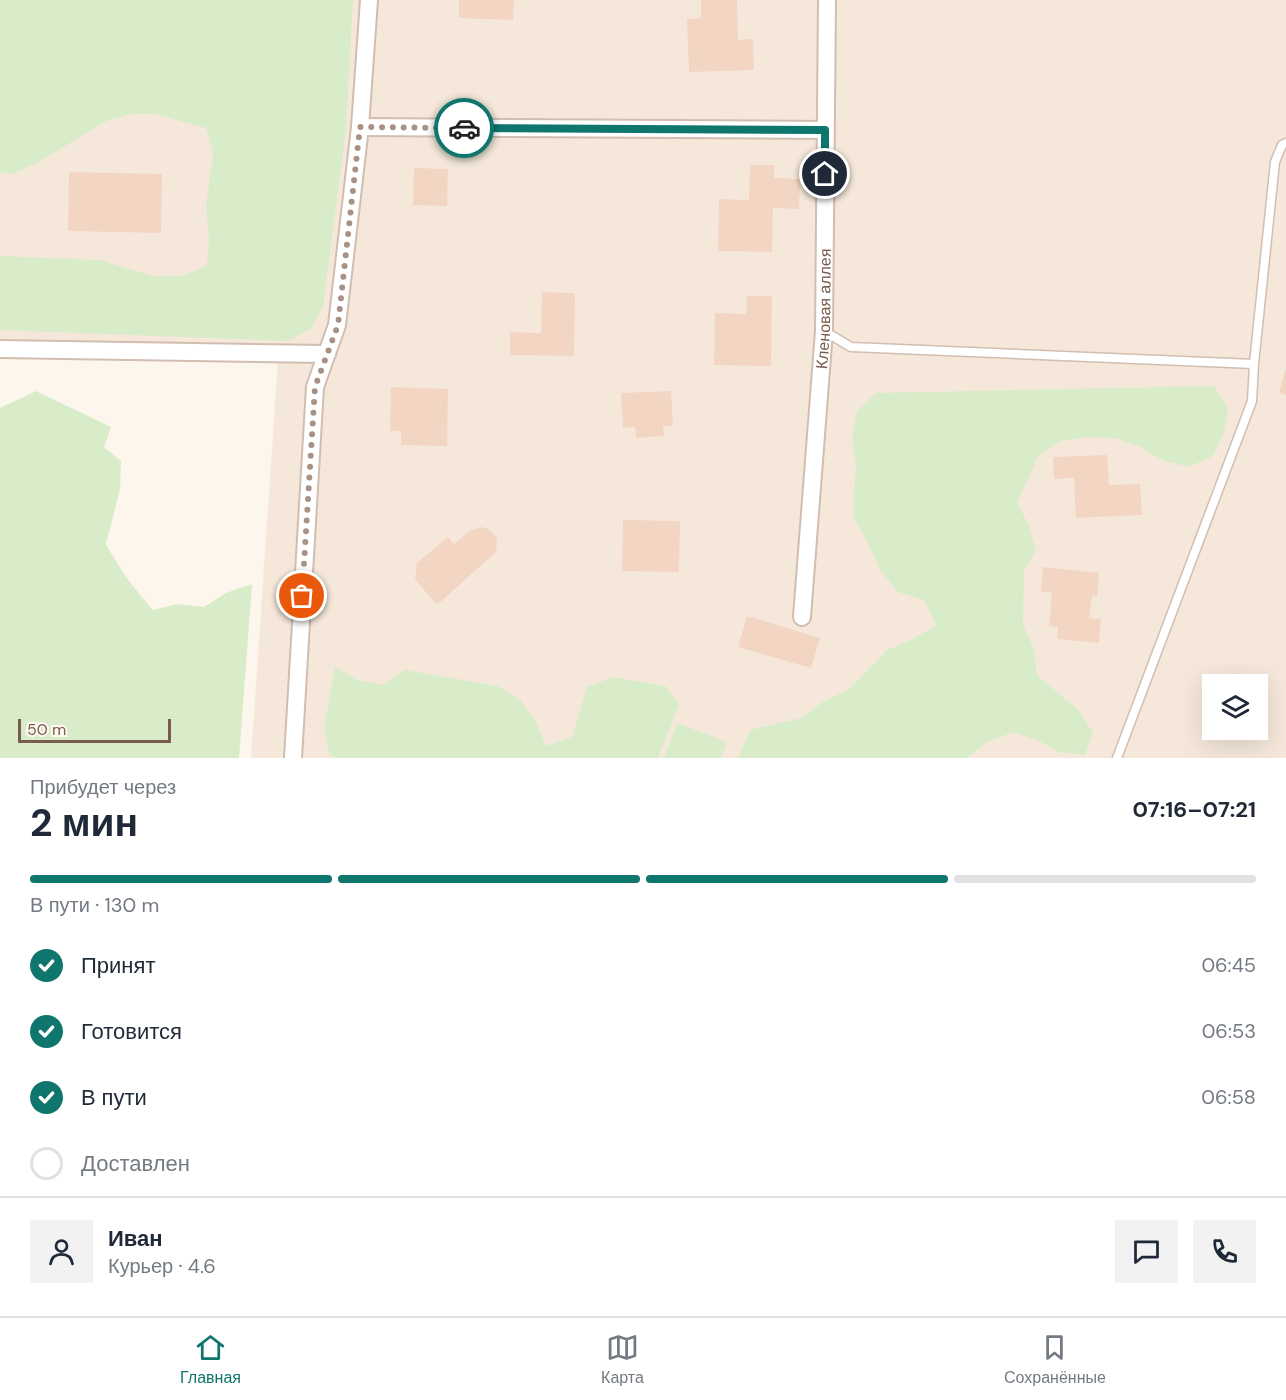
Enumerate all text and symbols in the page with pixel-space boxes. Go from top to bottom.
courier [434,98,494,158]
icon: car [448,112,481,145]
pin [799,148,850,199]
icon: home [808,157,841,190]
street label: Кленовая аллея [811,248,836,370]
pin [276,570,327,621]
icon: bag [285,579,318,612]
map controls [1202,674,1268,740]
button: layers [1202,674,1268,740]
scale bar [18,716,171,744]
text: 50 m [27,719,66,740]
text: Прибудет через [30,774,176,800]
text: 07:16–07:21 [1133,795,1256,824]
text: 2 мин [30,797,138,848]
text: В пути · 130 m [30,892,159,918]
icon: check [30,949,63,982]
text: Принят [81,951,155,980]
text: 06:45 [1201,952,1256,978]
icon: check [30,1015,63,1048]
text: Готовится [81,1017,182,1046]
text: 06:53 [1202,1018,1256,1044]
icon: check [30,1081,63,1114]
text: В пути [81,1083,147,1112]
text: 06:58 [1201,1084,1256,1110]
text: Доставлен [81,1149,190,1178]
button: person [30,1220,93,1283]
button: chat [1115,1220,1178,1283]
button: phone [1193,1220,1256,1283]
text: Иван [108,1224,163,1253]
text: Курьер · 4.6 [108,1253,216,1279]
tab: Главная [180,1331,241,1388]
tab: Карта [601,1331,644,1388]
tab: Сохранённые [1004,1331,1106,1388]

